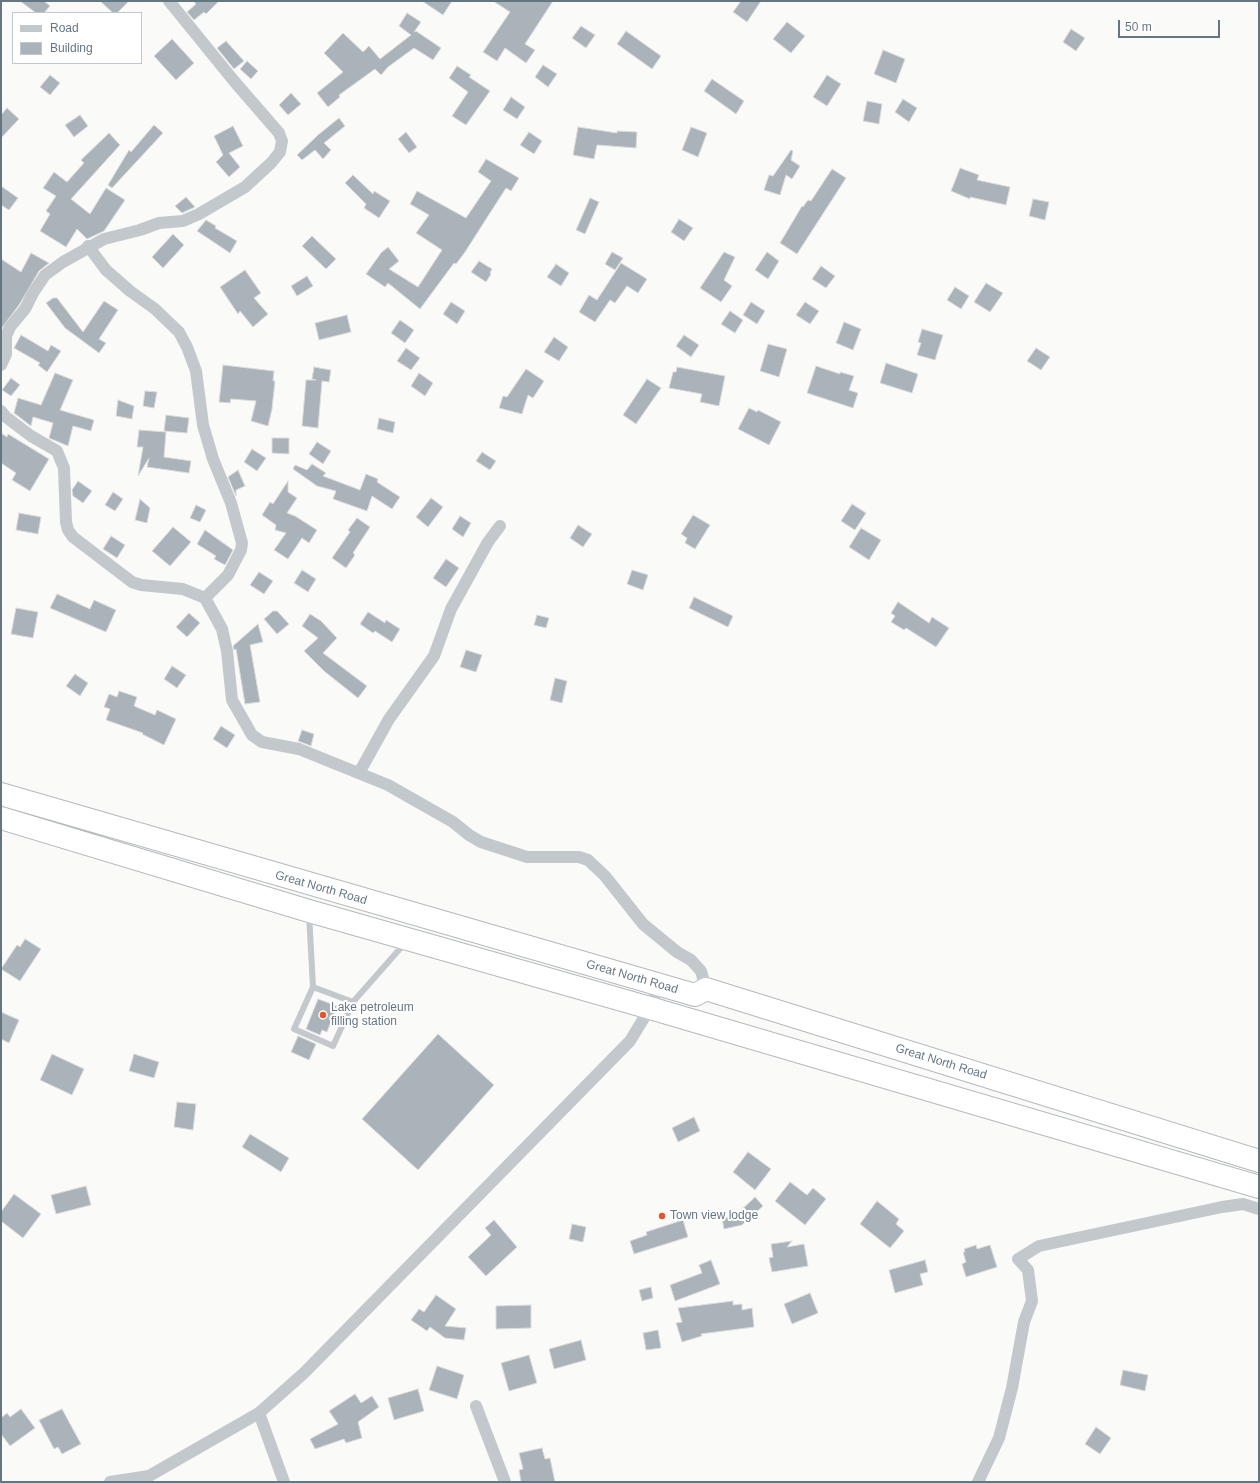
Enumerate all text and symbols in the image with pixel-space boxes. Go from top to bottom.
legend [12,12,142,64]
scale bar [1120,12,1222,38]
text: 50 m [1125,20,1152,34]
text: Road [50,21,79,35]
text: Building [50,41,93,55]
street label: Great North Road [273,868,369,908]
street label: Great North Road [584,957,680,997]
place label: Lake petroleum filling station [331,1001,414,1029]
marker: Lake petroleum filling station [318,1010,328,1020]
street label: Great North Road [894,1041,988,1083]
place label: Town view lodge [670,1209,758,1223]
marker: Town view lodge [657,1211,667,1221]

